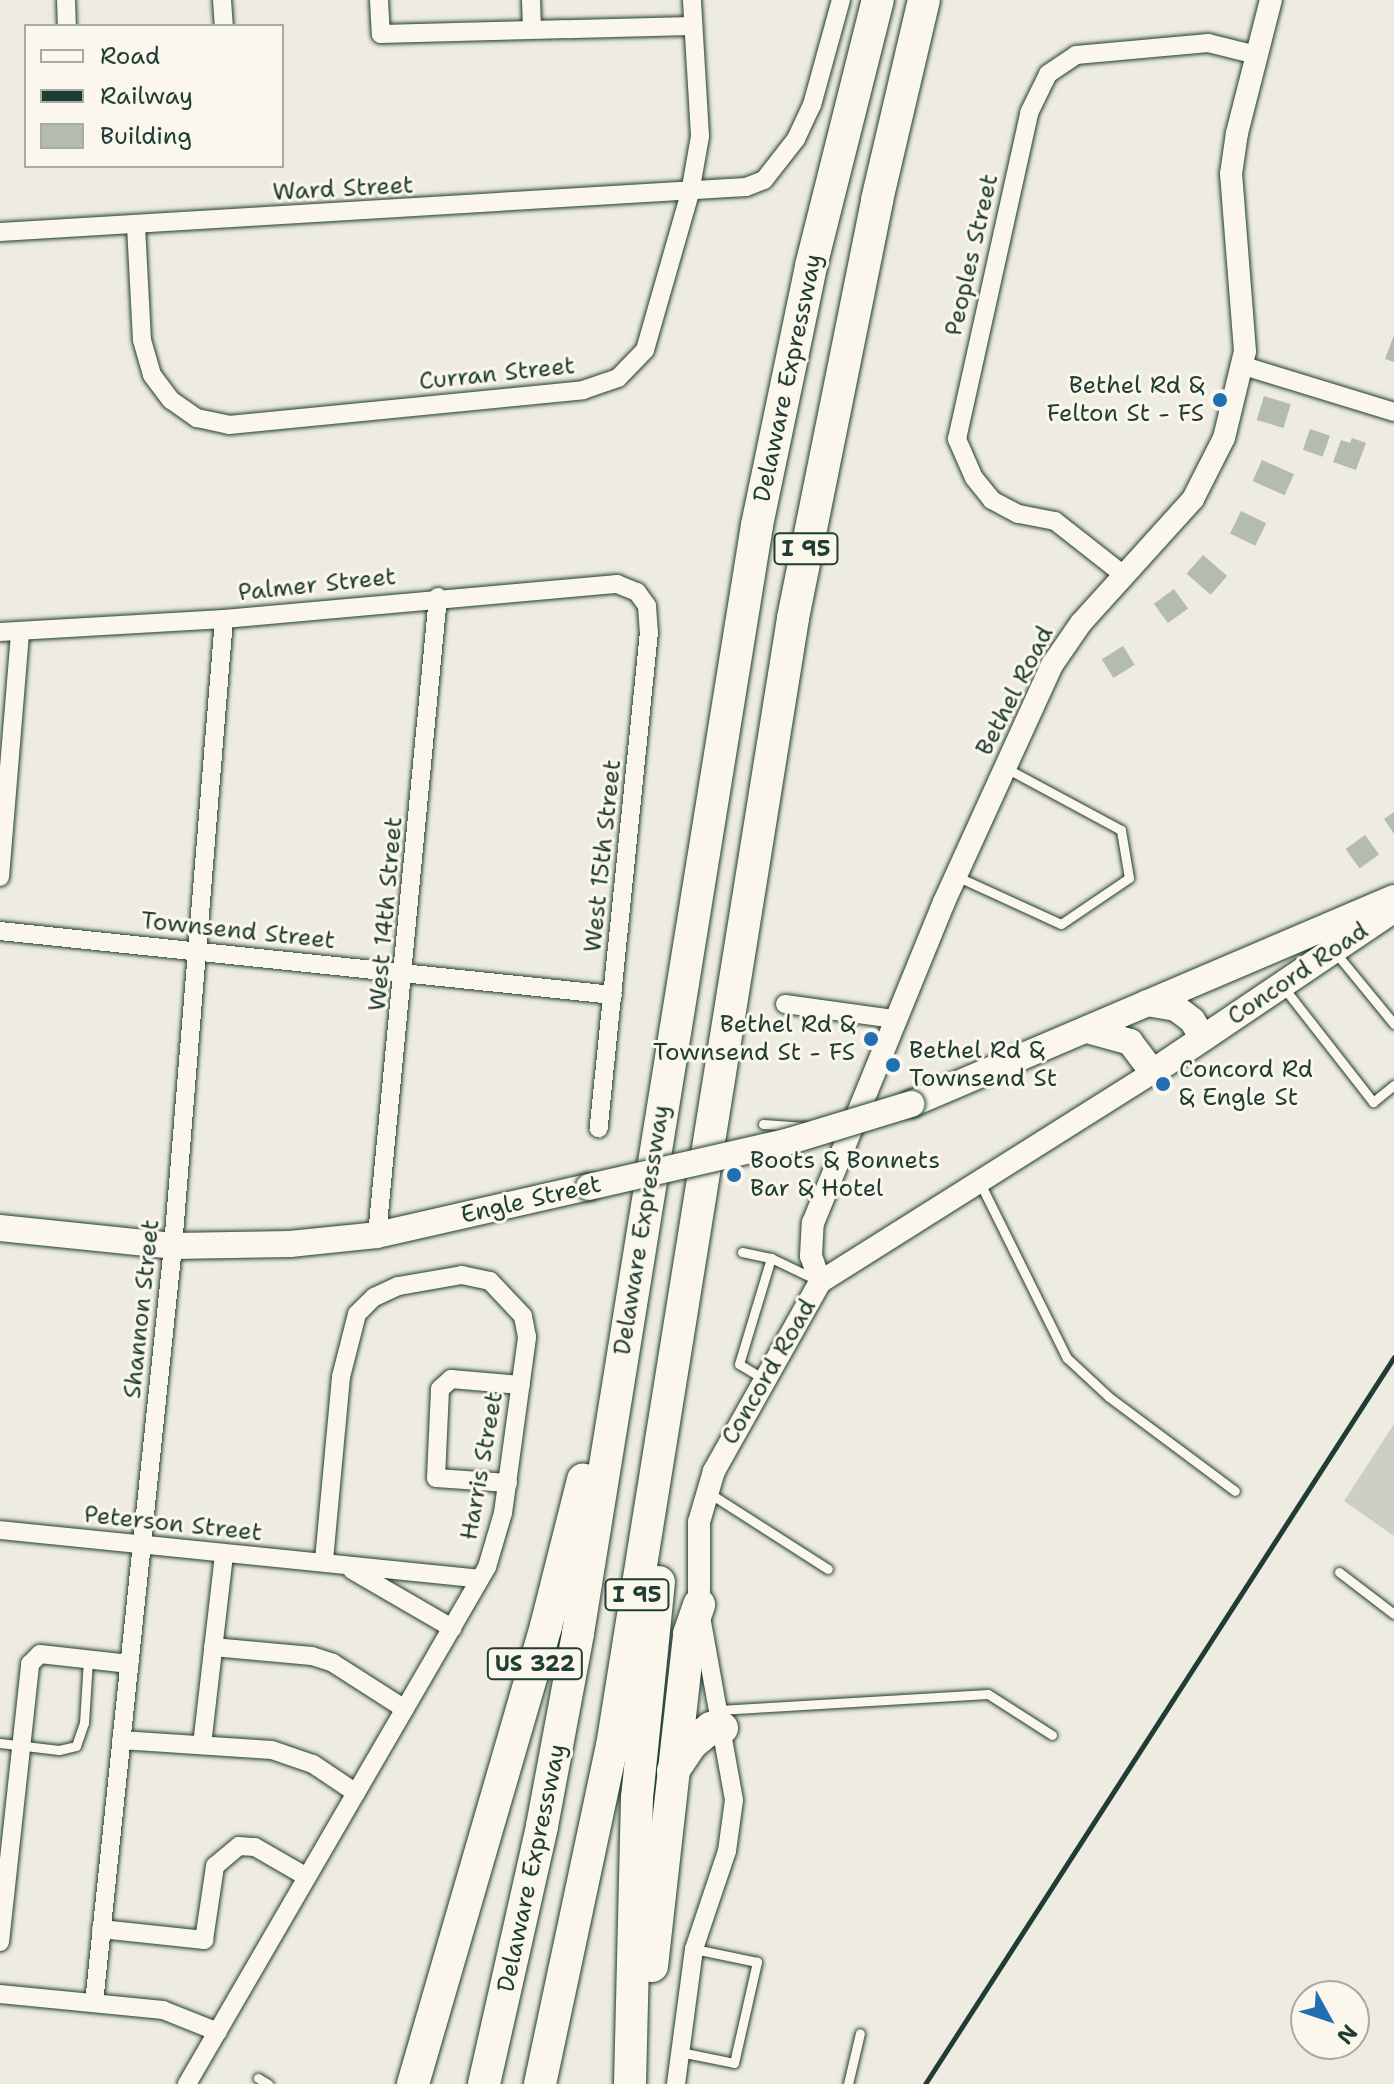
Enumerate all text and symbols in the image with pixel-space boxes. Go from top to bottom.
legend [24,24,284,168]
text: Road [100,40,160,72]
text: Railway [100,80,193,112]
text: Building [100,120,192,152]
street label: Ward Street [272,171,414,207]
street label: Peoples Street [939,171,1005,339]
street label: Delaware Expressway [748,251,828,505]
street label: Curran Street [418,351,576,397]
place label: Bethel Rd & Felton St - FS [1047,372,1204,428]
marker: Bethel Rd & Felton St - FS [1211,391,1229,409]
road number: I 95 [772,531,840,567]
street label: Palmer Street [237,562,397,608]
street label: Bethel Road [970,622,1060,760]
street label: West 15th Street [579,758,627,954]
street label: West 14th Street [363,816,409,1012]
street label: Townsend Street [140,906,336,956]
street label: Concord Road [1222,916,1374,1032]
place label: Bethel Rd & Townsend St - FS [653,1011,855,1067]
marker: Bethel Rd & Townsend St - FS [862,1030,880,1048]
place label: Bethel Rd & Townsend St [909,1037,1057,1093]
marker: Bethel Rd & Townsend St [884,1056,902,1074]
place label: Concord Rd & Engle St [1179,1056,1313,1112]
marker: Concord Rd & Engle St [1154,1075,1172,1093]
street label: Delaware Expressway [608,1103,676,1357]
place label: Boots & Bonnets Bar & Hotel [750,1147,940,1203]
marker: Boots & Bonnets Bar & Hotel [725,1166,743,1184]
street label: Engle Street [458,1170,604,1230]
street label: Shannon Street [118,1218,166,1400]
street label: Concord Road [716,1294,822,1450]
street label: Harris Street [455,1390,509,1542]
street label: Peterson Street [83,1500,263,1548]
road number: I 95 [603,1577,671,1613]
road number: US 322 [485,1646,585,1682]
street label: Delaware Expressway [492,1741,572,1995]
north arrow [1290,1980,1370,2060]
text: N [1331,2018,1364,2050]

